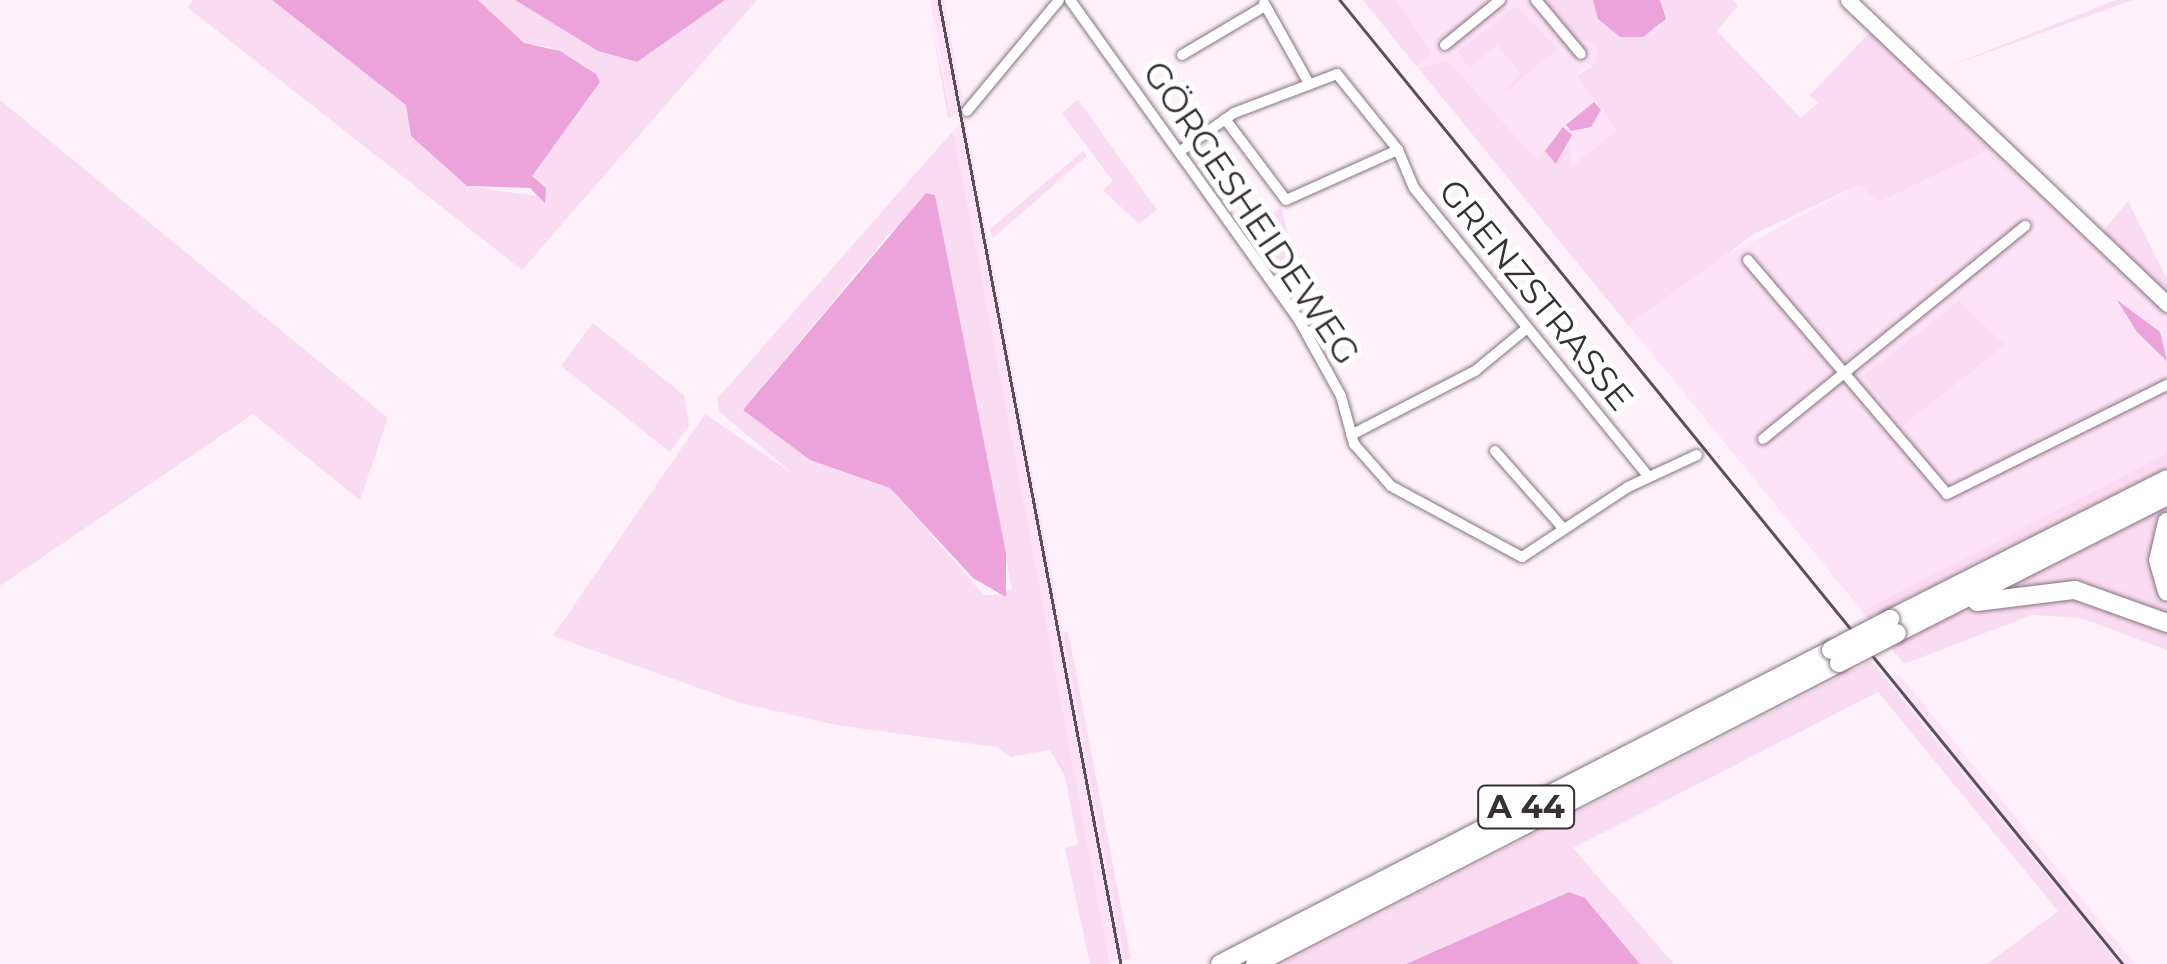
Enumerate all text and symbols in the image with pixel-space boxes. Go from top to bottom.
street label: GÖRGESHEIDEWEG [1134,53,1368,373]
street label: GRENZSTRASSE [1430,171,1642,419]
road number: A 44 [1476,780,1576,834]

